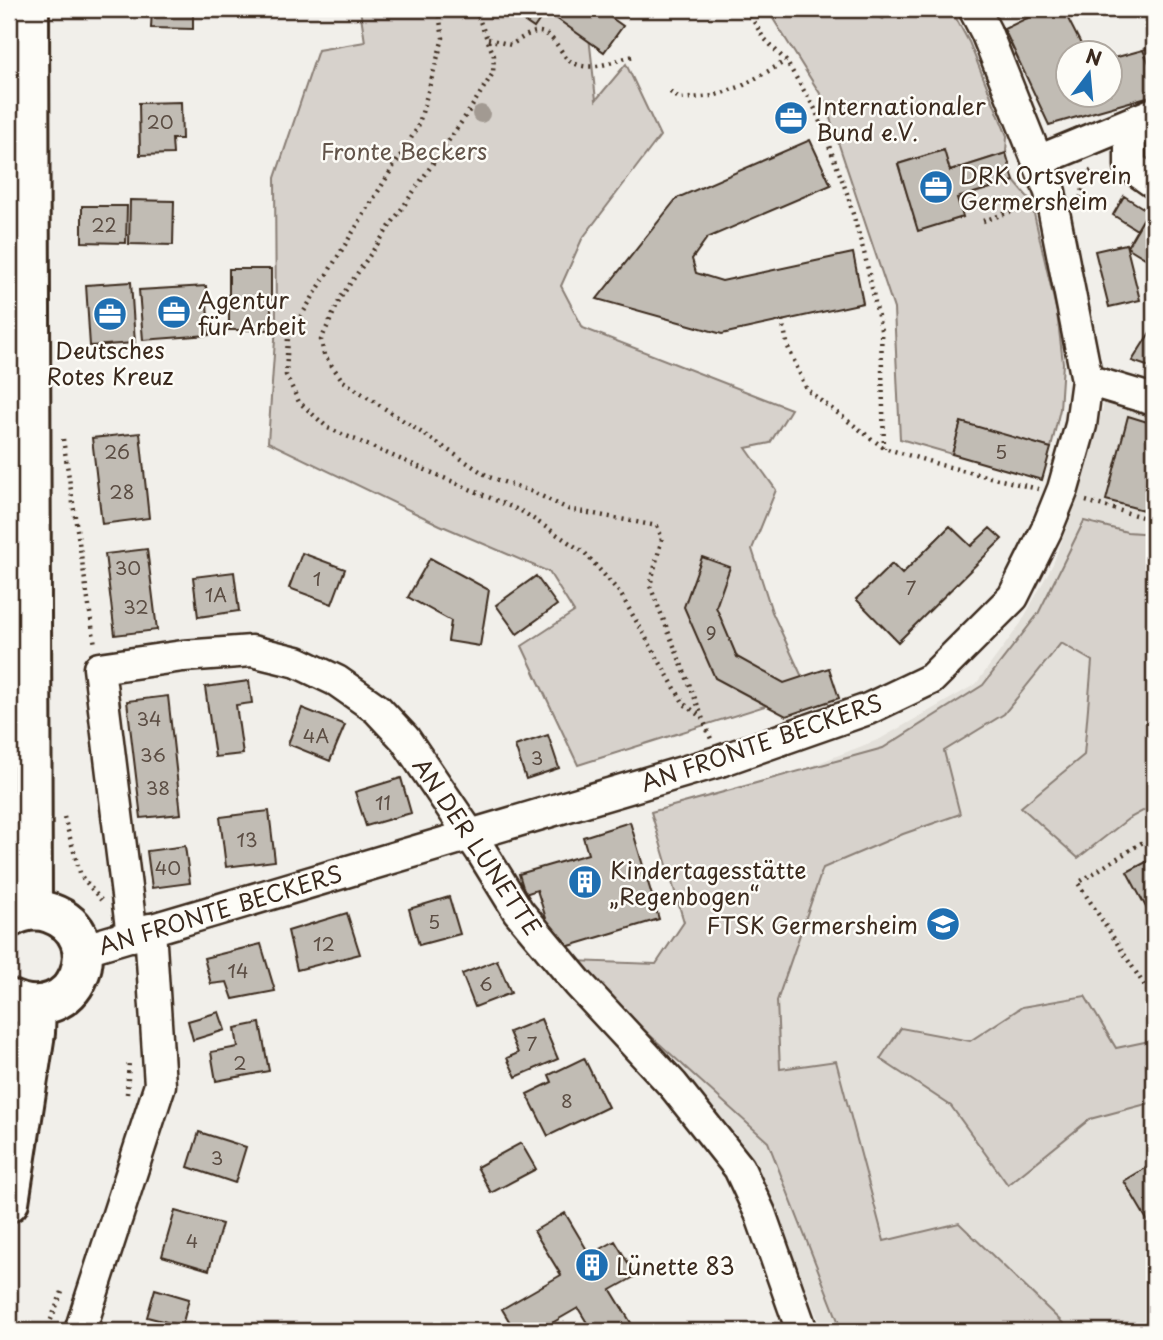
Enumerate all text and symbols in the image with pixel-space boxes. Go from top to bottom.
north arrow [1054,38,1124,108]
text: N [1083,41,1105,72]
place label: Internationaler Bund e.V. [816,88,986,149]
office icon: Internationaler Bund e.V. [772,99,810,137]
house number: 20 [146,107,174,135]
park label: Fronte Beckers [321,133,487,168]
place label: DRK Ortsverein Germersheim [960,157,1132,218]
office icon: DRK Ortsverein Germersheim [917,168,955,206]
house number: 22 [91,210,117,238]
place label: Agentur für Arbeit [198,282,306,343]
office icon: Agentur für Arbeit [155,293,193,331]
office icon: Deutsches Rotes Kreuz [91,295,129,333]
place label: Deutsches Rotes Kreuz [46,332,174,393]
house number: 26 [104,437,130,465]
house number: 5 [995,437,1007,465]
house number: 28 [109,477,135,505]
house number: 30 [115,553,141,581]
house number: 1 [313,564,321,592]
house number: 7 [906,573,917,601]
house number: 1A [205,580,227,608]
house number: 32 [123,592,149,620]
house number: 9 [705,618,717,646]
street label: AN FRONTE BECKERS [635,684,887,800]
house number: 34 [136,704,162,732]
house number: 4A [303,721,329,749]
house number: 36 [140,740,166,768]
house number: 3 [531,743,543,771]
street label: AN DER LUNETTE [405,750,551,942]
house number: 38 [146,773,170,801]
house number: 11 [375,788,391,816]
house number: 13 [236,825,258,853]
place label: Kindertagesstätte „Regenbogen“ [610,852,807,913]
house number: 40 [155,853,181,881]
street label: AN FRONTE BECKERS [94,855,346,963]
building icon: Kindertagesstätte „Regenbogen“ [566,863,604,901]
school or university icon: FTSK Germersheim [924,905,962,943]
house number: 5 [428,907,440,935]
place label: FTSK Germersheim [706,907,918,942]
house number: 12 [313,929,335,957]
house number: 14 [227,956,249,984]
house number: 6 [479,969,493,997]
house number: 7 [527,1029,538,1057]
house number: 2 [233,1048,247,1076]
house number: 8 [561,1086,573,1114]
house number: 3 [211,1143,223,1171]
house number: 4 [186,1226,198,1254]
building icon: Lünette 83 [573,1246,611,1284]
place label: Lünette 83 [616,1248,735,1283]

